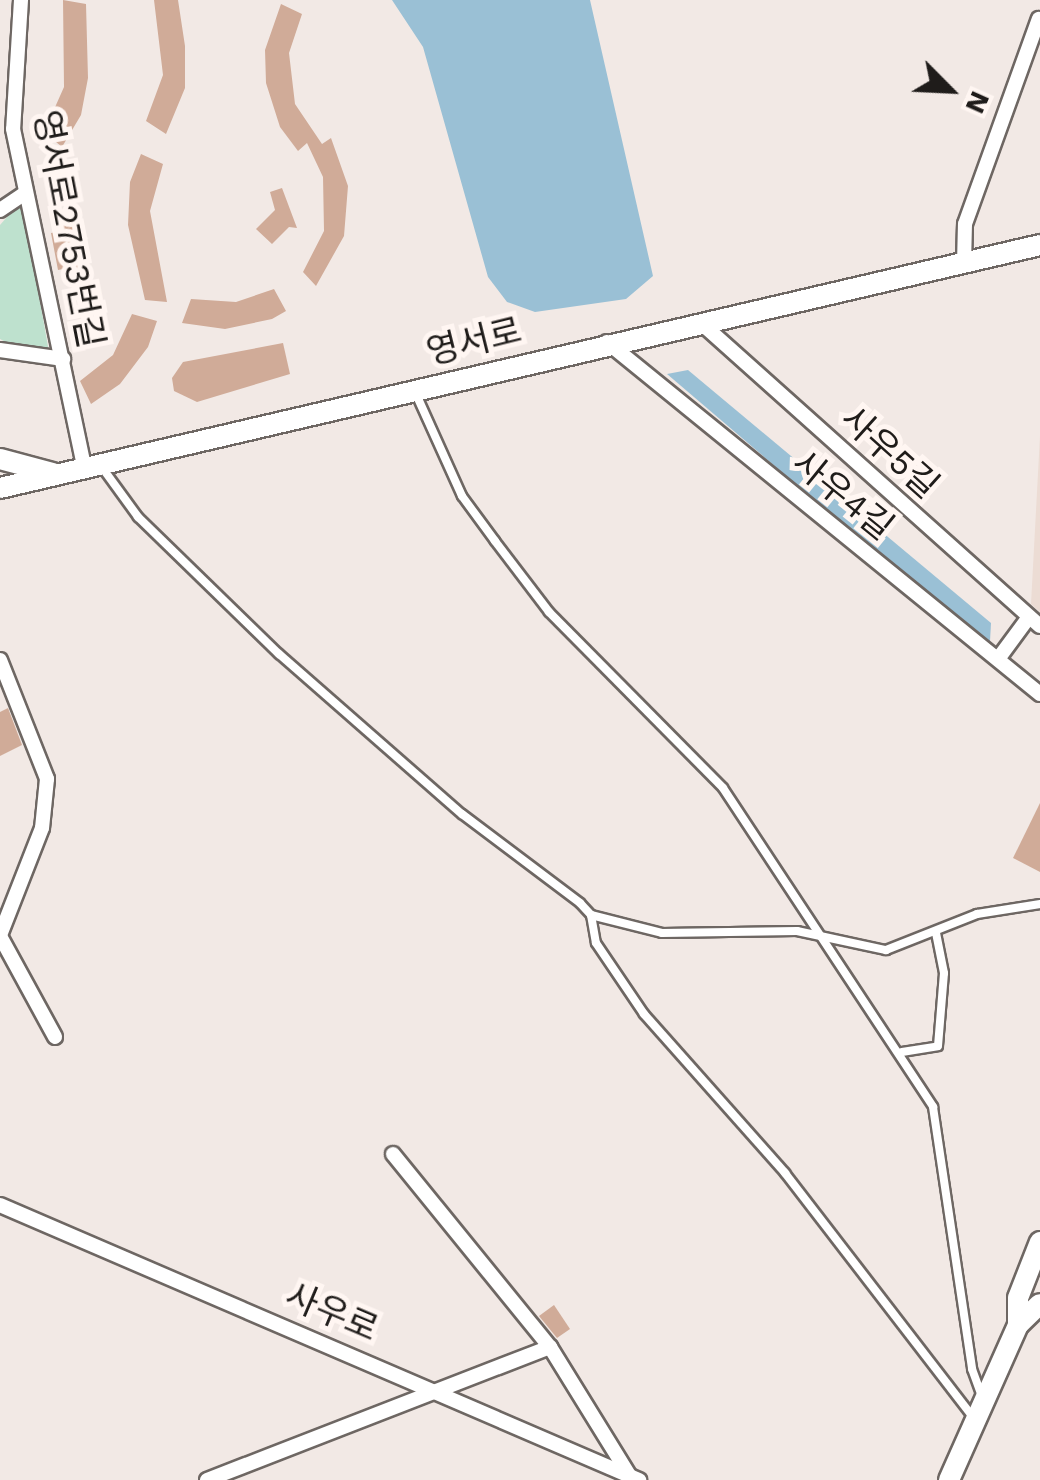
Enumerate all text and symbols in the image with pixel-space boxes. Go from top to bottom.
north arrow [900,40,1000,140]
text: N [959,86,997,119]
street label: 영서로2753번길 [25,107,113,351]
street label: 영서로 [422,309,526,373]
street label: 사우5길 [832,397,948,507]
street label: 사우4길 [784,442,902,548]
street label: 사우로 [279,1274,385,1350]

